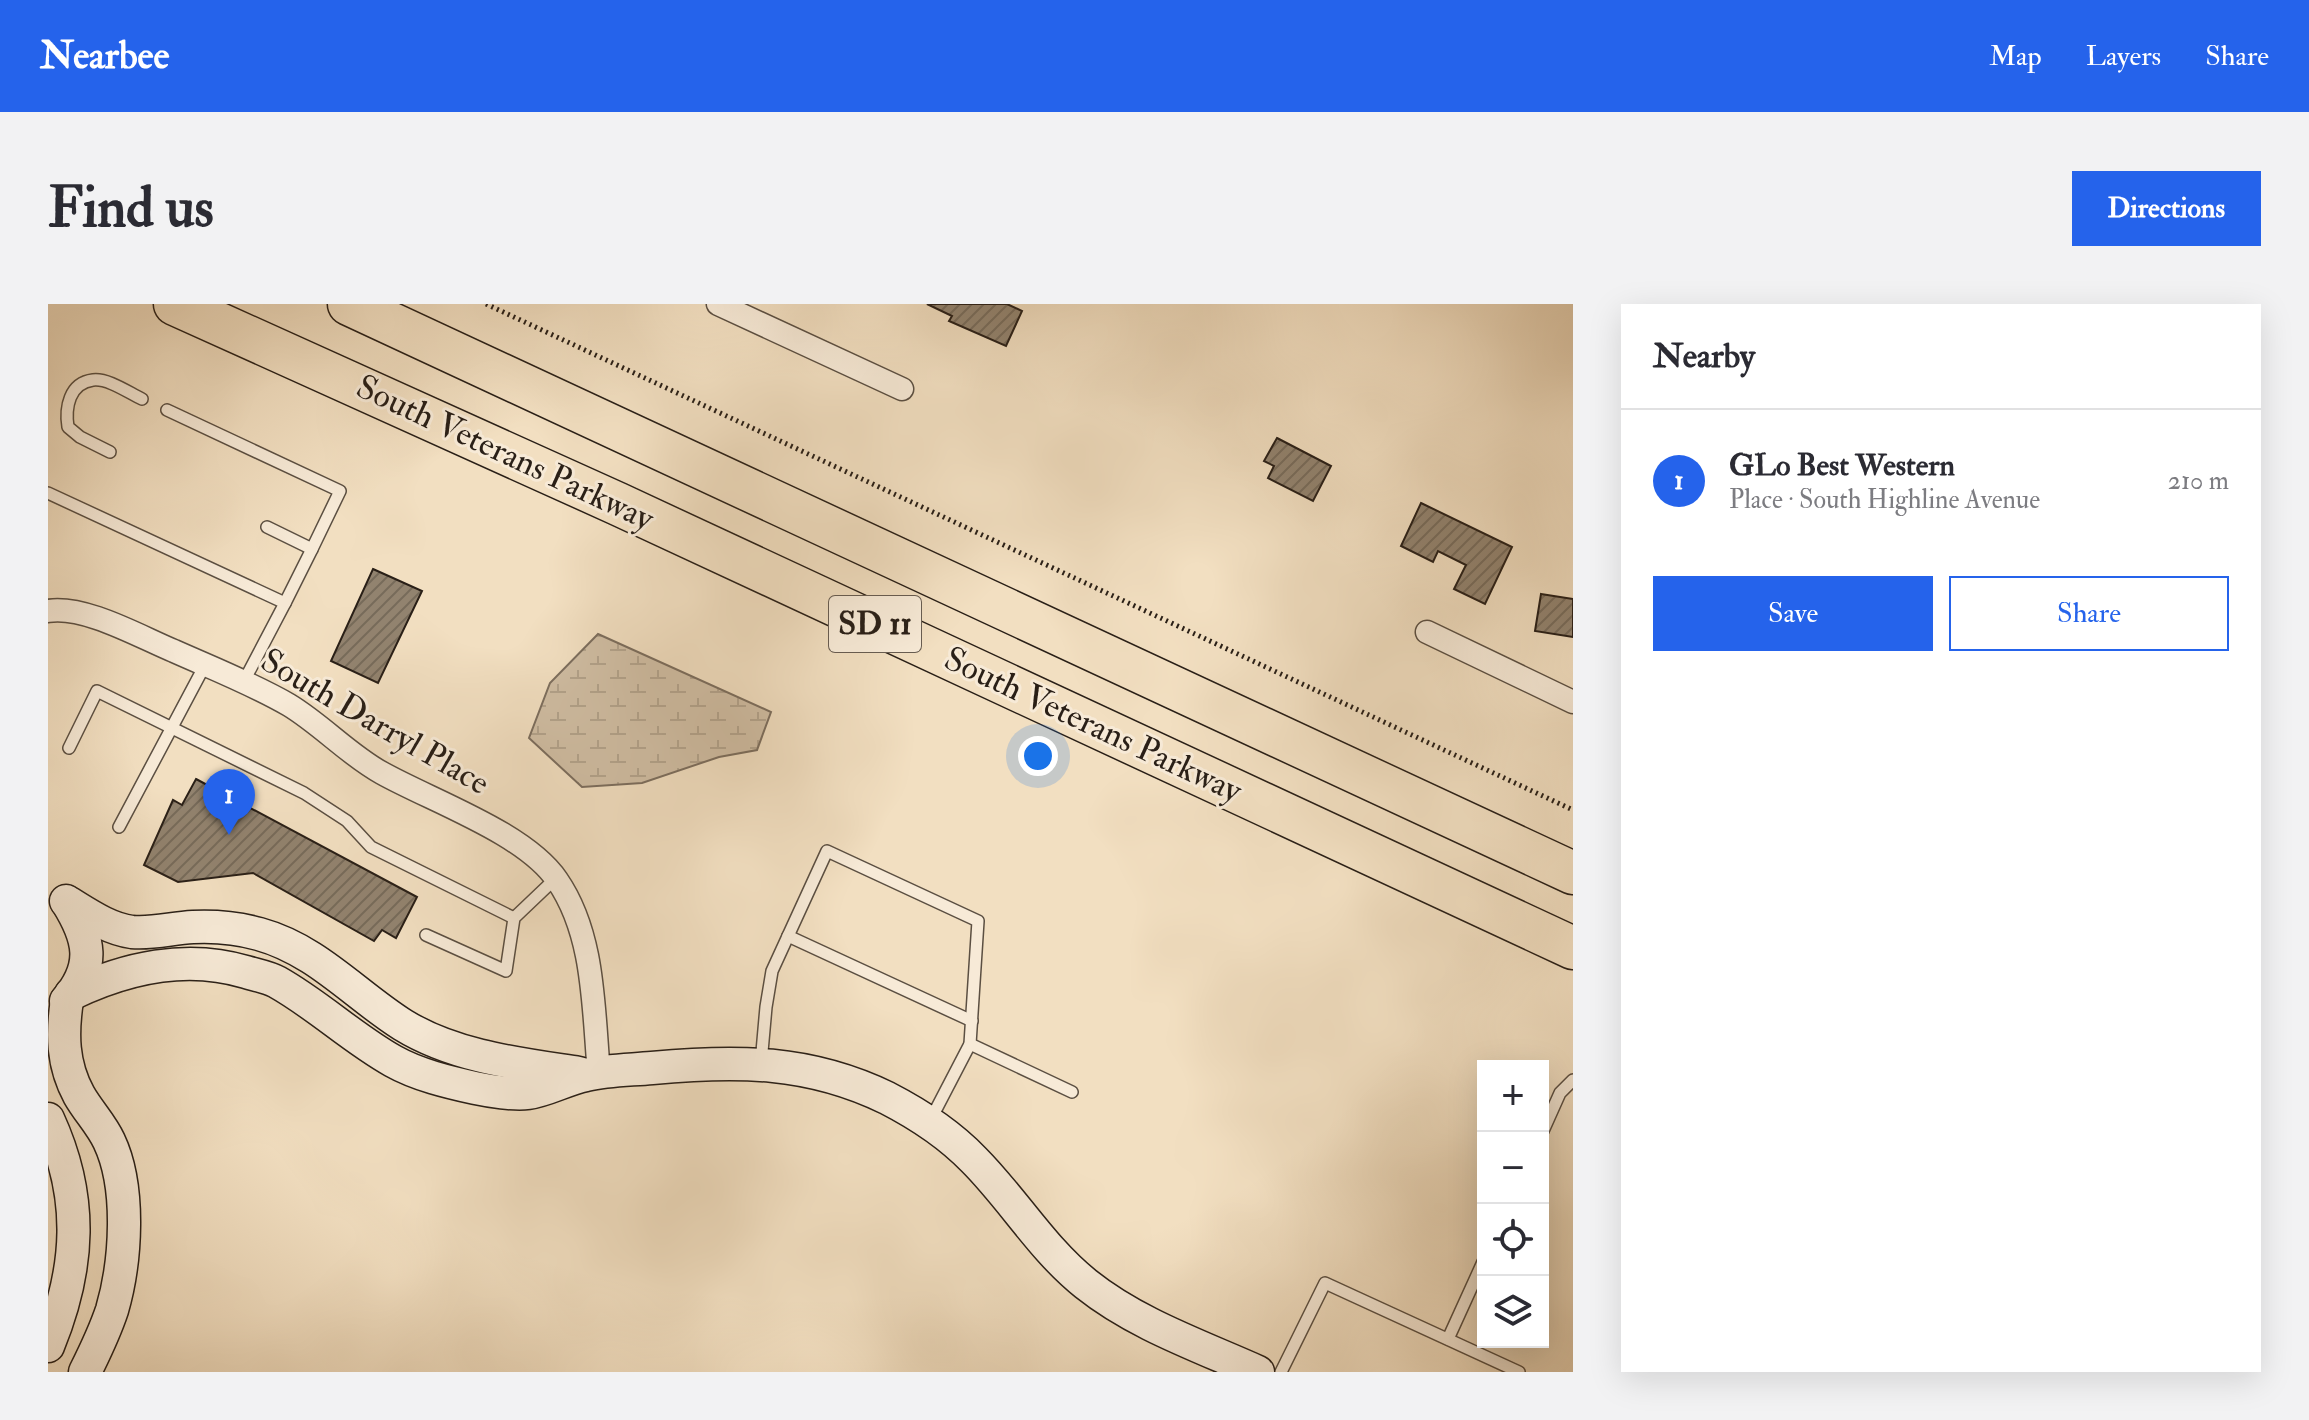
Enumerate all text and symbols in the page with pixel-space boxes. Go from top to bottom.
text: Nearbee [40,32,169,80]
text: Map [1989,39,2042,74]
text: Layers [2086,39,2161,74]
text: Share [2205,39,2269,74]
button: Directions [2072,171,2261,246]
text: Find us [48,173,214,244]
text: Nearby [1653,335,1755,378]
street label: South Veterans Parkway [349,365,662,541]
text: GLo Best Western [1729,447,1955,484]
text: 1 [1674,465,1684,497]
text: 210 m [2168,465,2229,497]
text: Place · South Highline Avenue [1729,484,2040,516]
button: Save [1653,576,1933,651]
button: Share [1949,576,2229,651]
road number: SD 11 [829,596,921,652]
street label: South Veterans Parkway [937,637,1250,813]
street label: South Darryl Place [253,639,497,805]
your location [1018,736,1058,776]
pin: 1 [203,769,255,835]
map controls [1477,1060,1549,1348]
button: + [1477,1060,1549,1132]
button: − [1477,1132,1549,1204]
button: locate [1477,1204,1549,1276]
button: layers [1477,1276,1549,1348]

